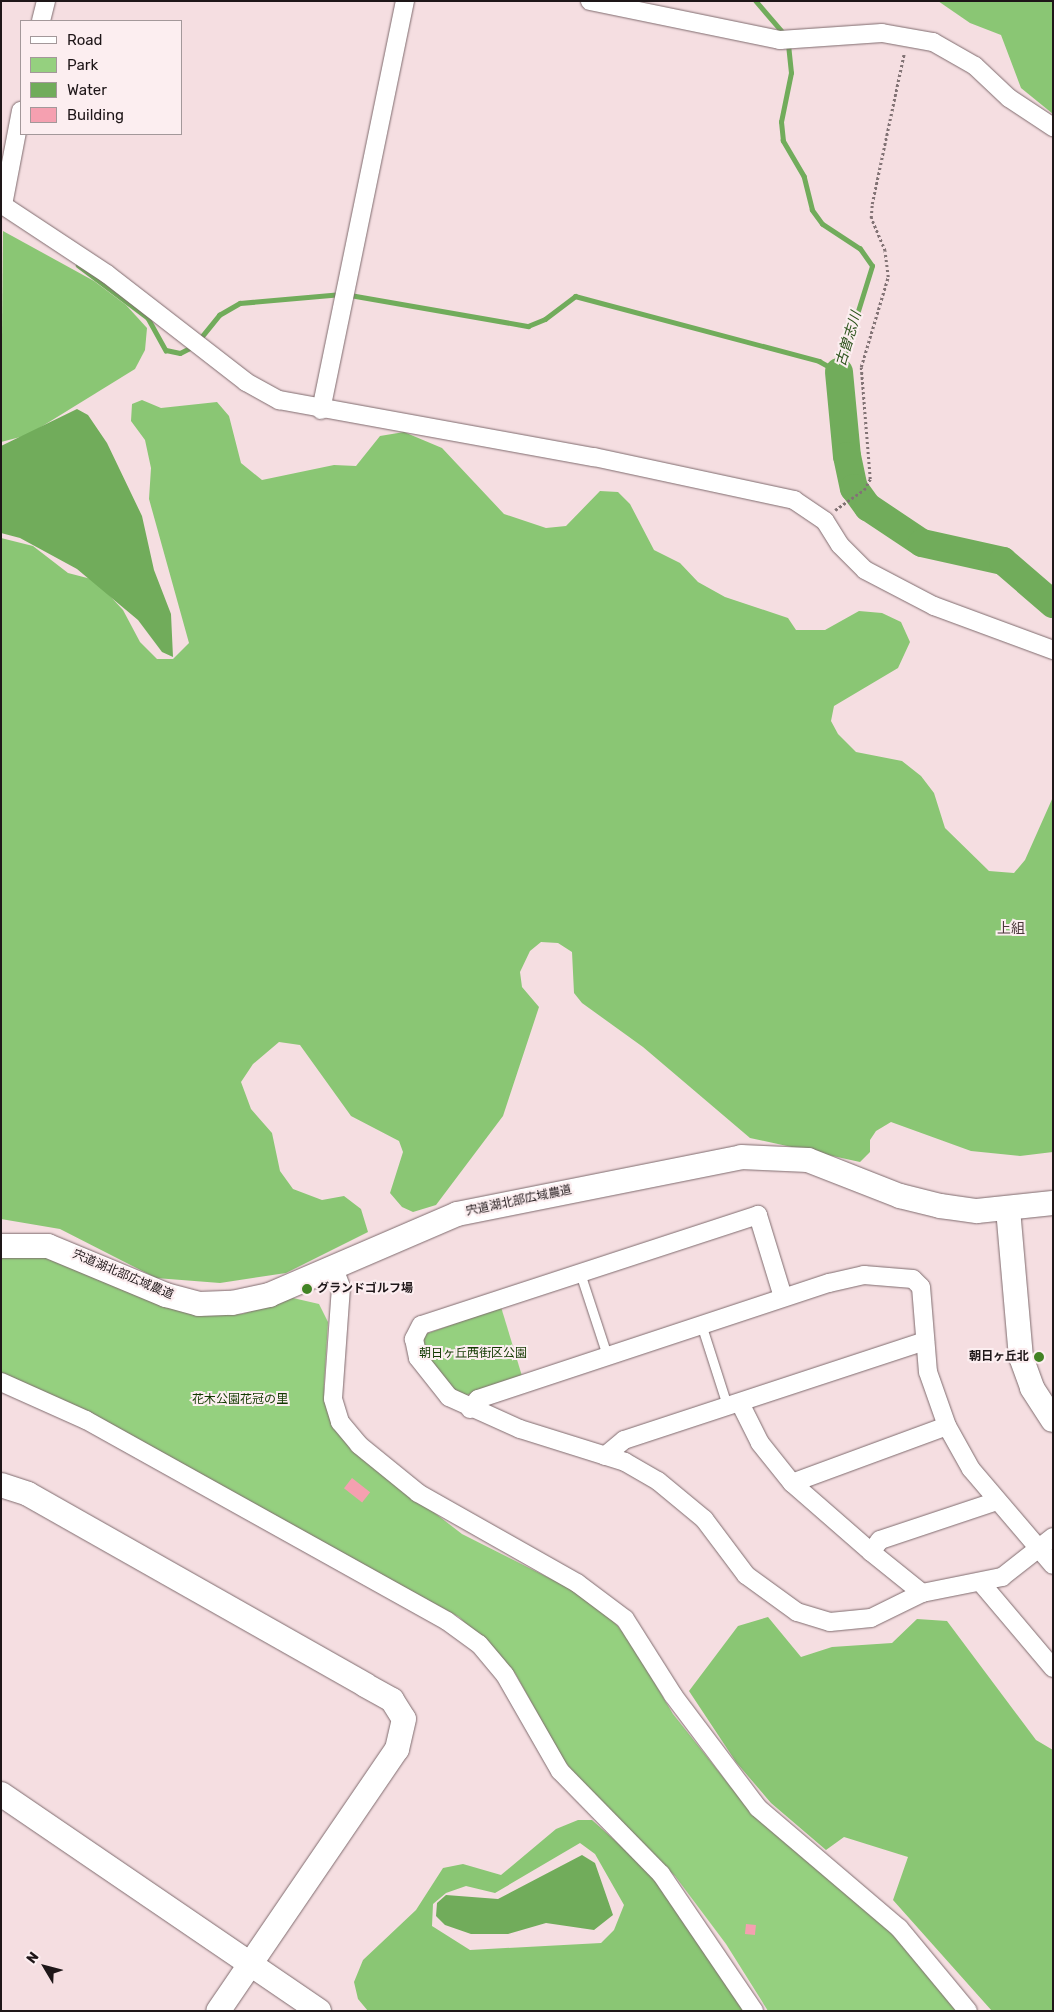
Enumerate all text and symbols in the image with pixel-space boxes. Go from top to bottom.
legend [20,20,182,135]
text: Road [67,31,103,49]
text: Park [67,56,98,74]
text: Water [67,81,107,99]
text: Building [67,106,124,124]
water label: 古曽志川 [833,310,865,368]
district label: 上組 [997,921,1025,937]
street label: 宍道湖北部広域農道 [465,1183,573,1219]
street label: 宍道湖北部広域農道 [70,1247,176,1303]
place label: グランドゴルフ場 [317,1282,413,1296]
marker: グランドゴルフ場 [301,1283,313,1295]
park label: 朝日ヶ丘西街区公園 [419,1347,527,1361]
place label: 朝日ヶ丘北 [969,1350,1029,1364]
marker: 朝日ヶ丘北 [1033,1351,1045,1363]
park label: 花木公園花冠の里 [192,1393,288,1407]
north arrow [20,1942,70,1992]
text: N [23,1949,42,1967]

